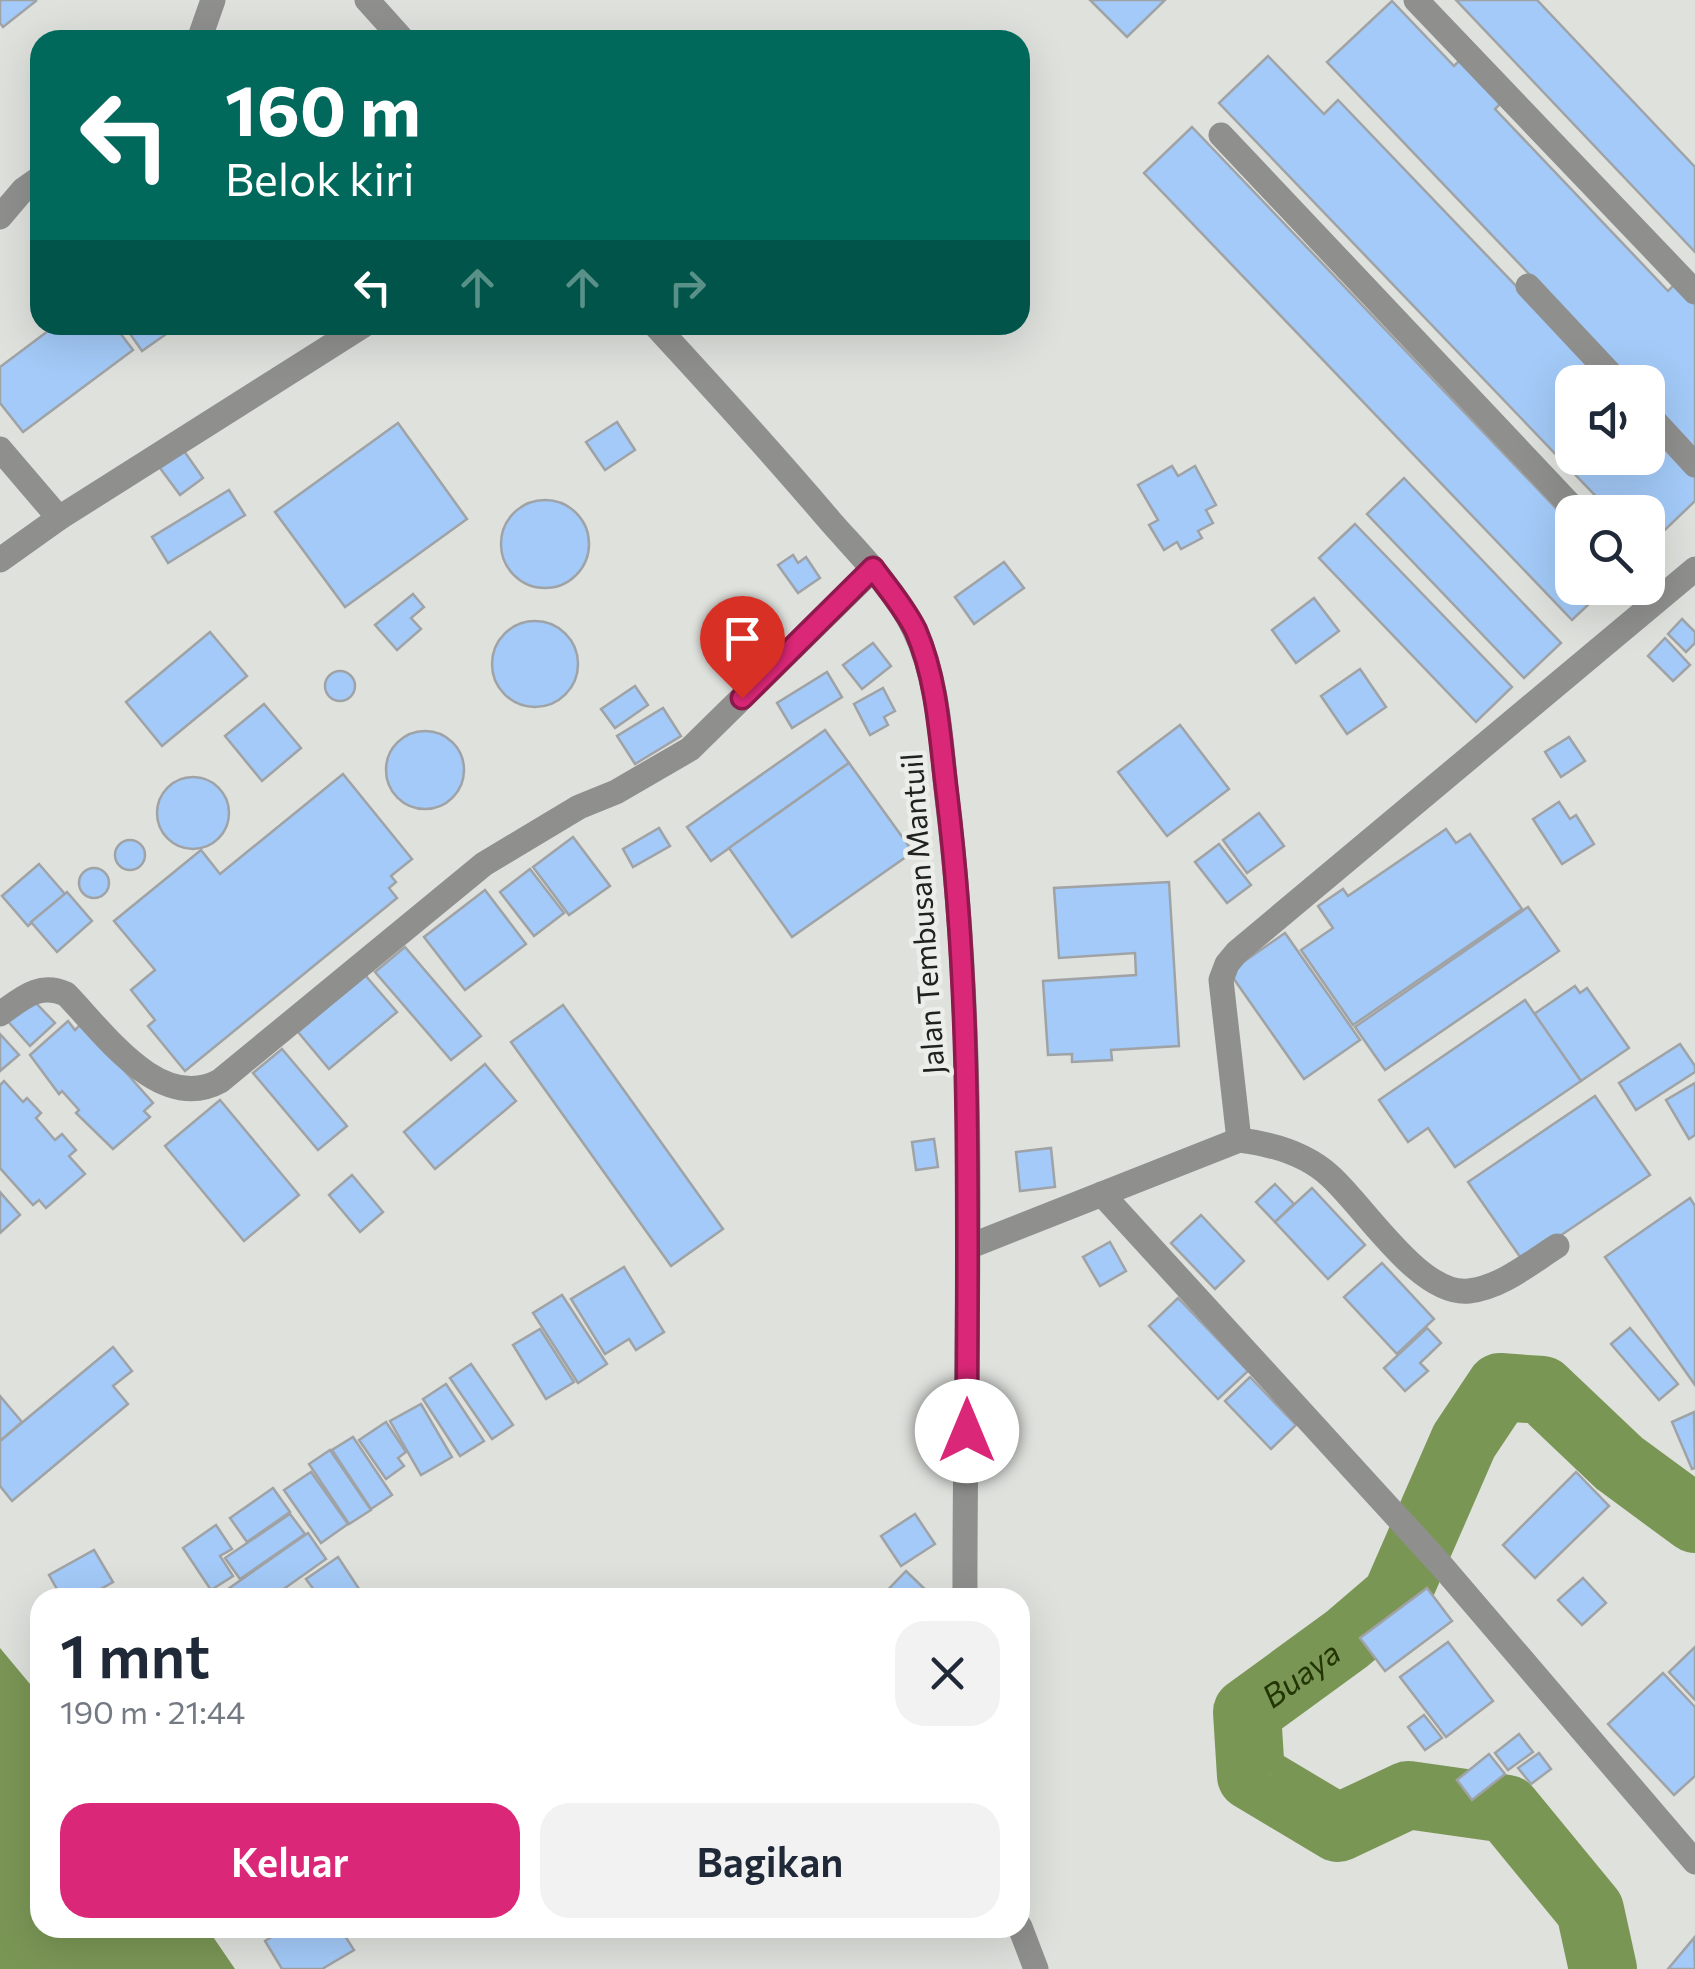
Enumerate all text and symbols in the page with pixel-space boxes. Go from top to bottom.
text: 160 m [225,65,421,150]
icon: left [60,70,190,200]
text: Belok kiri [225,150,415,205]
icon: left [345,260,400,315]
icon: ahead [450,260,505,315]
icon: ahead [555,260,610,315]
icon: right [660,260,715,315]
map controls [1555,365,1665,605]
button: sound [1555,365,1665,475]
button: search [1555,495,1665,605]
pin [700,596,785,699]
icon: arrive [715,611,770,666]
street label: Jalan Tembusan Mantuil [891,752,951,1076]
position arrow [915,1379,1019,1483]
text: 1 mnt [60,1617,210,1690]
button: close [895,1621,1000,1726]
water label: Buaya [1253,1631,1347,1715]
text: 190 m · 21:44 [60,1691,245,1731]
button: Keluar [60,1803,520,1918]
button: Bagikan [540,1803,1000,1918]

